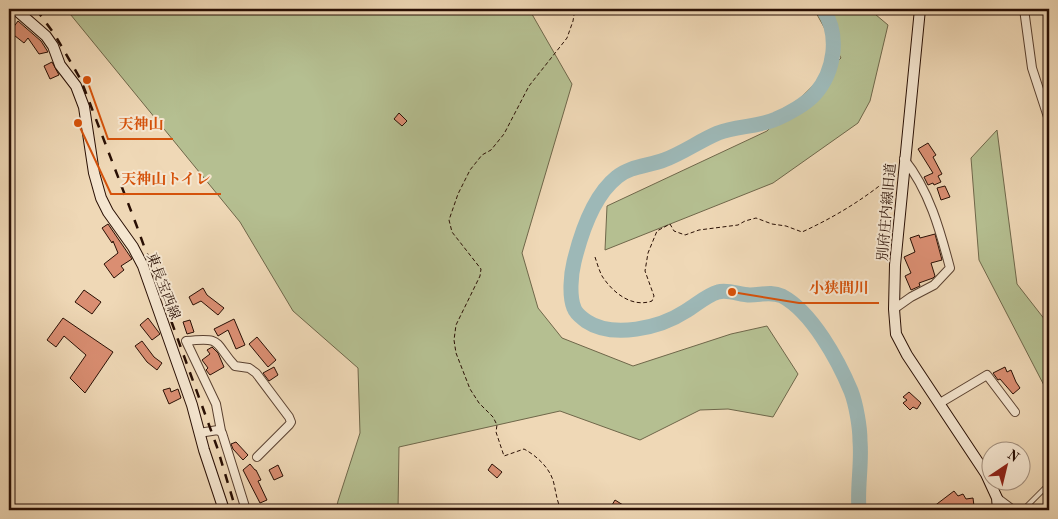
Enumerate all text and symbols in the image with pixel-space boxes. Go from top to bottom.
callout: 天神山 [108,109,173,139]
text: 天神山 [118,116,164,133]
street label: 別府庄内線旧道 [875,163,898,262]
callout: 天神山トイレ [111,164,221,194]
text: 天神山トイレ [121,171,211,188]
street label: 東長宝西線 [144,251,183,322]
callout: 小狭間川 [799,273,879,303]
text: 小狭間川 [809,280,869,297]
north arrow [980,442,1030,492]
text: N [1004,447,1022,465]

